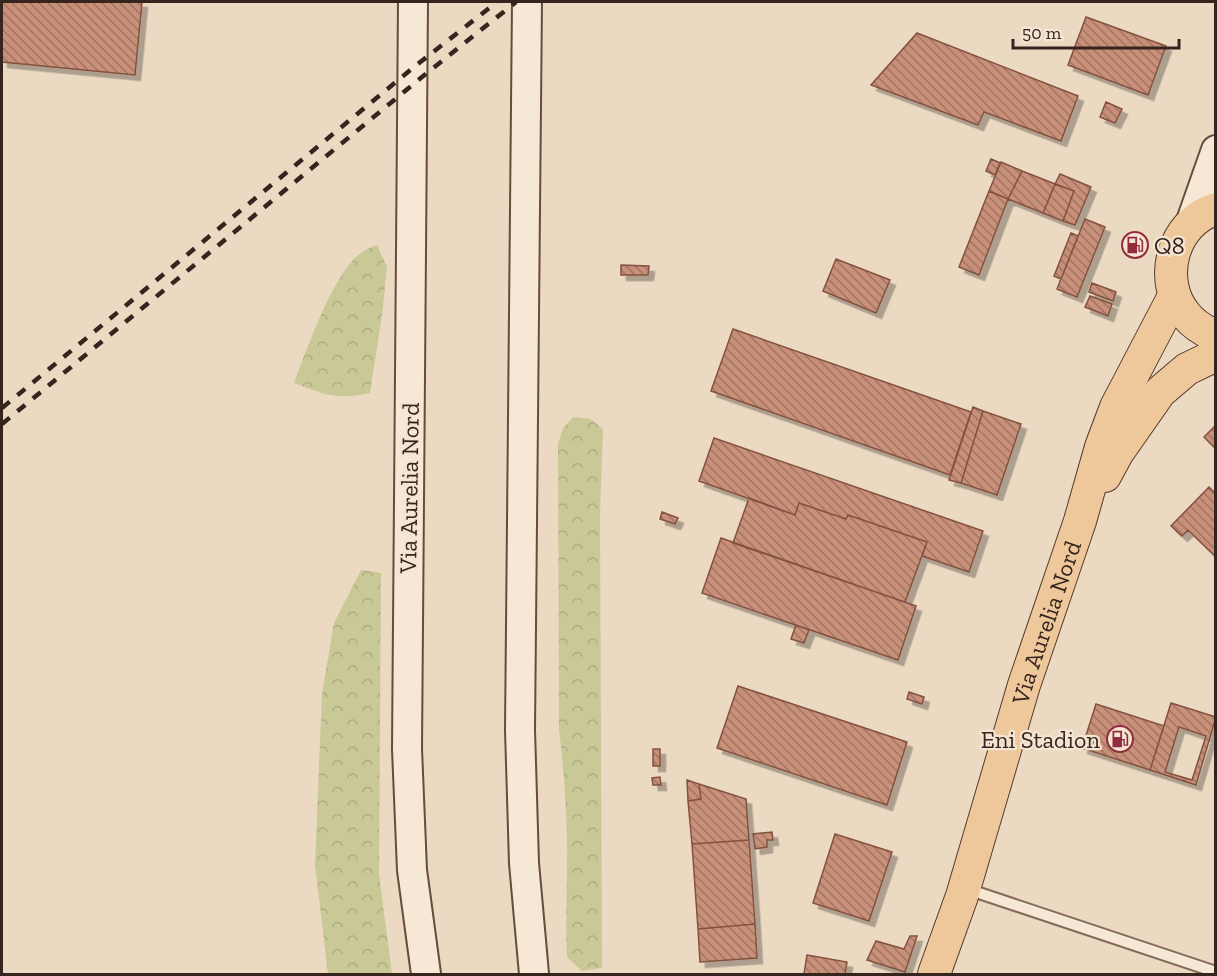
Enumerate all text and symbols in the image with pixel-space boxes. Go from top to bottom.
scale bar [1013,12,1180,50]
text: 50 m [1022,22,1062,44]
fuel station icon: Q8 [1120,230,1150,260]
place label: Q8 [1154,231,1185,260]
street label: Via Aurelia Nord [393,402,425,575]
street label: Via Aurelia Nord [1004,537,1087,709]
fuel station icon: Eni Stadion [1105,724,1135,754]
place label: Eni Stadion [981,725,1100,754]

